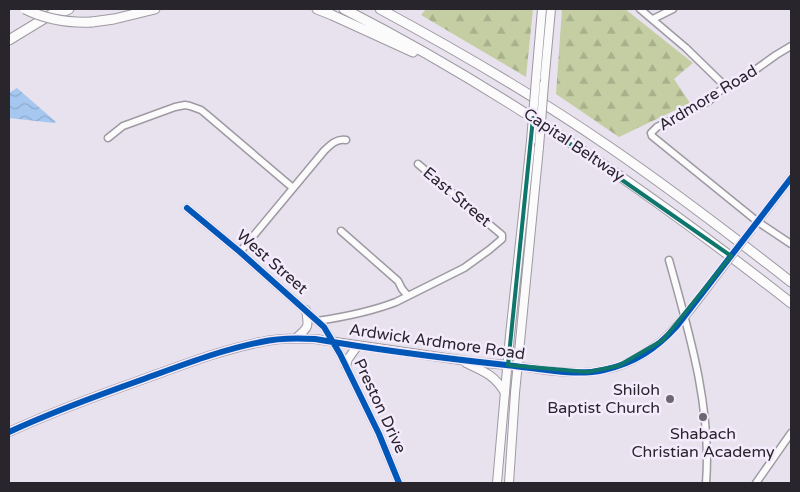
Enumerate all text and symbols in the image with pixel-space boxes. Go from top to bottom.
street label: Ardmore Road [655,61,761,135]
street label: Capital Beltway [520,104,629,186]
street label: East Street [419,163,495,231]
street label: West Street [232,226,312,298]
street label: Ardwick Ardmore Road [348,320,526,364]
street label: Preston Drive [349,355,411,457]
place label: Shiloh Baptist Church [547,380,660,418]
marker: Shiloh Baptist Church [664,393,676,405]
marker: Shabach Christian Academy [697,411,709,423]
place label: Shabach Christian Academy [631,424,775,462]

